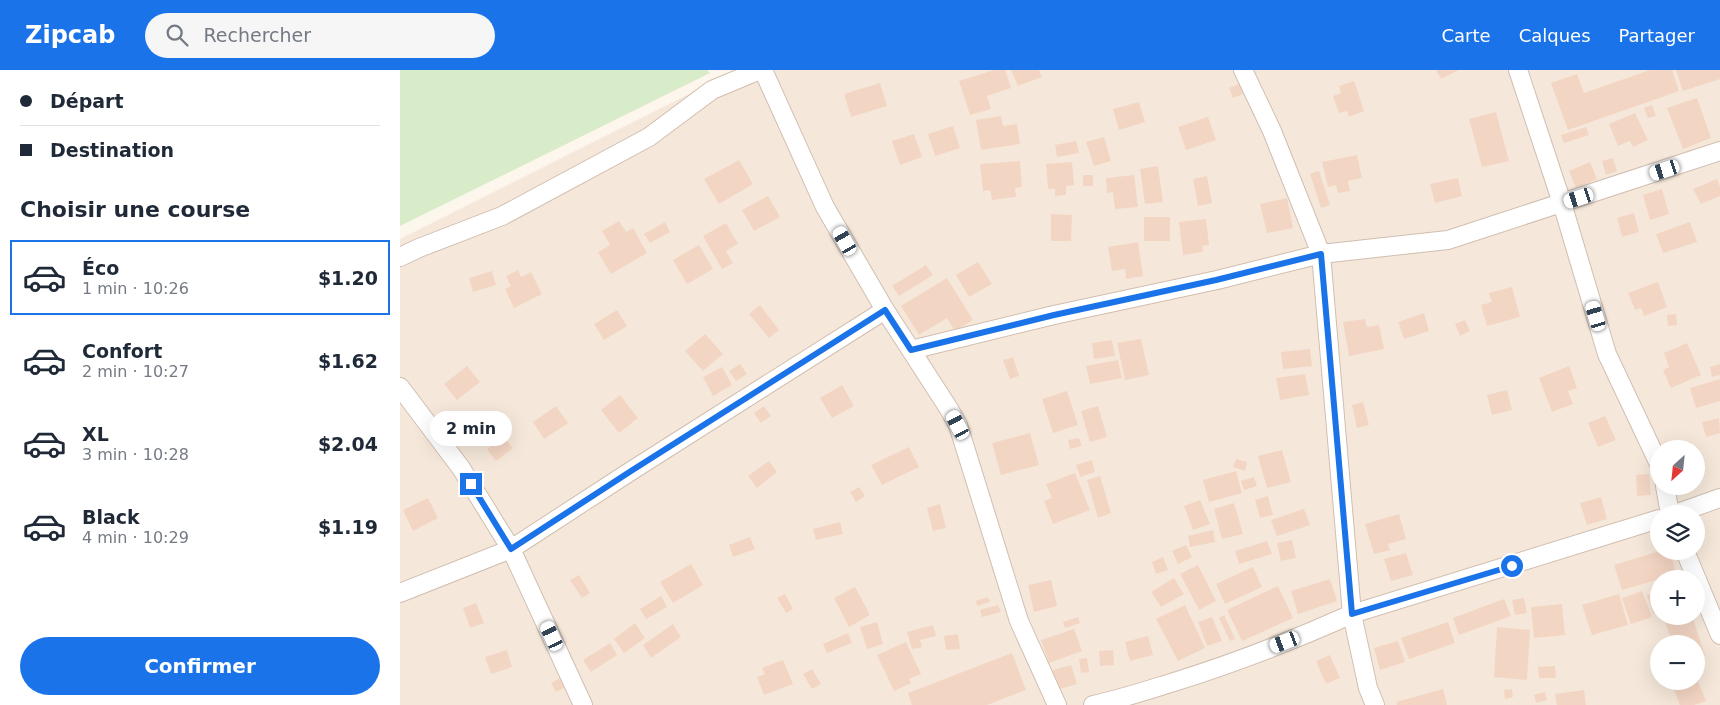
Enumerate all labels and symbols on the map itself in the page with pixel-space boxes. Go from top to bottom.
car [1648,158,1681,182]
car [1562,186,1595,210]
car [831,224,858,258]
car [1584,299,1607,333]
car [944,408,971,442]
callout: 2 min [430,412,512,446]
north arrow [1650,440,1705,495]
route end [460,473,482,495]
route start [1501,555,1523,577]
car [538,619,565,653]
car [1268,630,1301,654]

